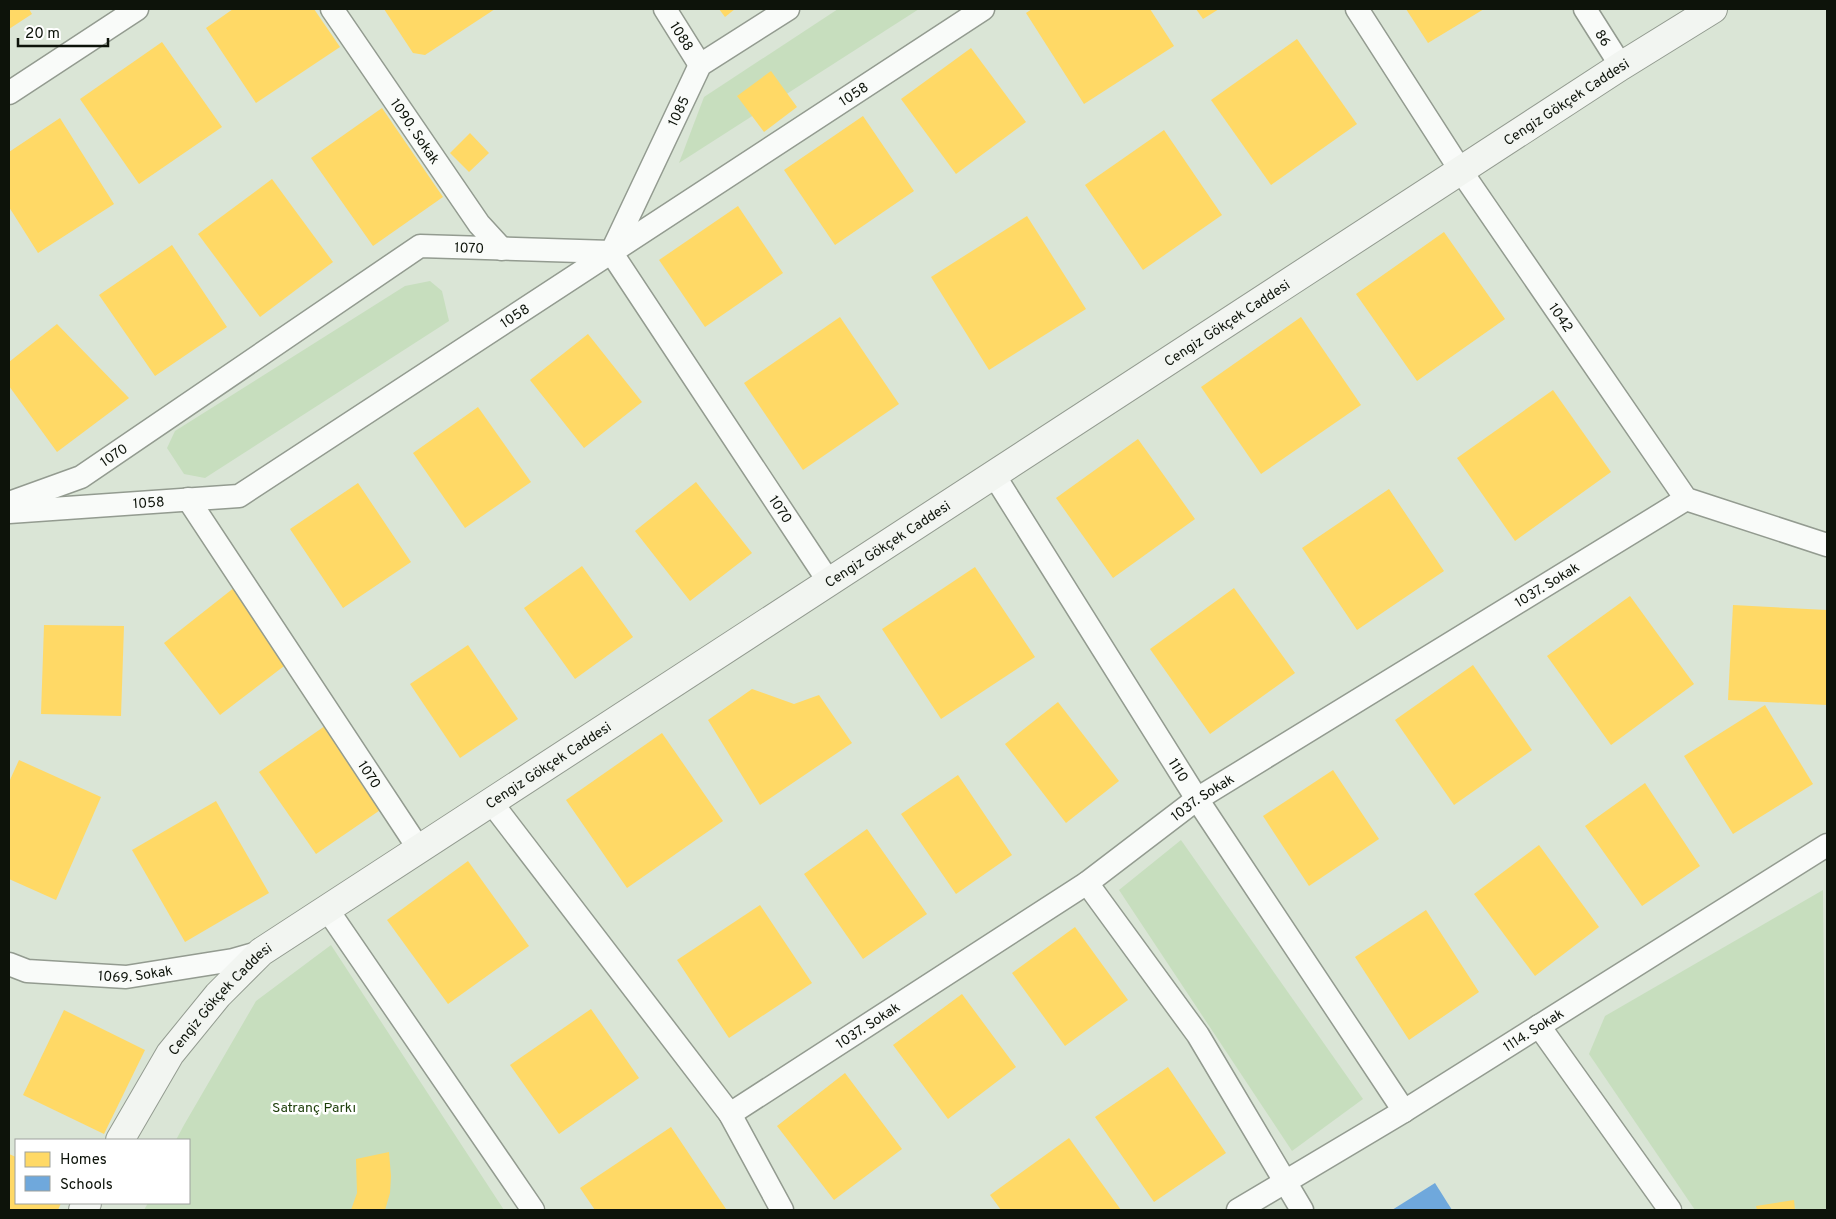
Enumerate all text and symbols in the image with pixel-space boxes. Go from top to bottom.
scale bar [18,15,108,47]
street label: 1088 [665,19,696,55]
text: 20 m [25,25,60,44]
street label: 86 [1590,27,1614,50]
street label: Cengiz Gökçek Caddesi [1501,56,1633,150]
street label: 1058 [836,79,872,111]
street label: 1085 [665,94,694,129]
street label: 1090. Sokak [386,96,443,168]
street label: 1070 [454,240,484,258]
street label: Cengiz Gökçek Caddesi [1162,277,1294,371]
street label: 1042 [1544,300,1576,336]
street label: 1058 [498,301,533,333]
street label: 1070 [97,441,132,471]
street label: 1070 [764,493,795,527]
street label: 1058 [132,494,165,513]
street label: Cengiz Gökçek Caddesi [822,498,954,592]
street label: 1037. Sokak [1512,559,1583,612]
street label: Cengiz Gökçek Caddesi [483,719,615,813]
street label: 1110 [1164,756,1191,786]
street label: 1070 [353,758,384,792]
street label: 1037. Sokak [1168,771,1238,826]
street label: Cengiz Gökçek Caddesi [165,940,276,1059]
street label: 1069. Sokak [98,963,174,987]
street label: 1037. Sokak [833,999,904,1053]
street label: 1114. Sokak [1501,1006,1568,1056]
park label: Satranç Parkı [272,1100,356,1117]
legend [15,1139,190,1204]
text: Homes [60,1151,107,1170]
text: Schools [60,1176,113,1195]

